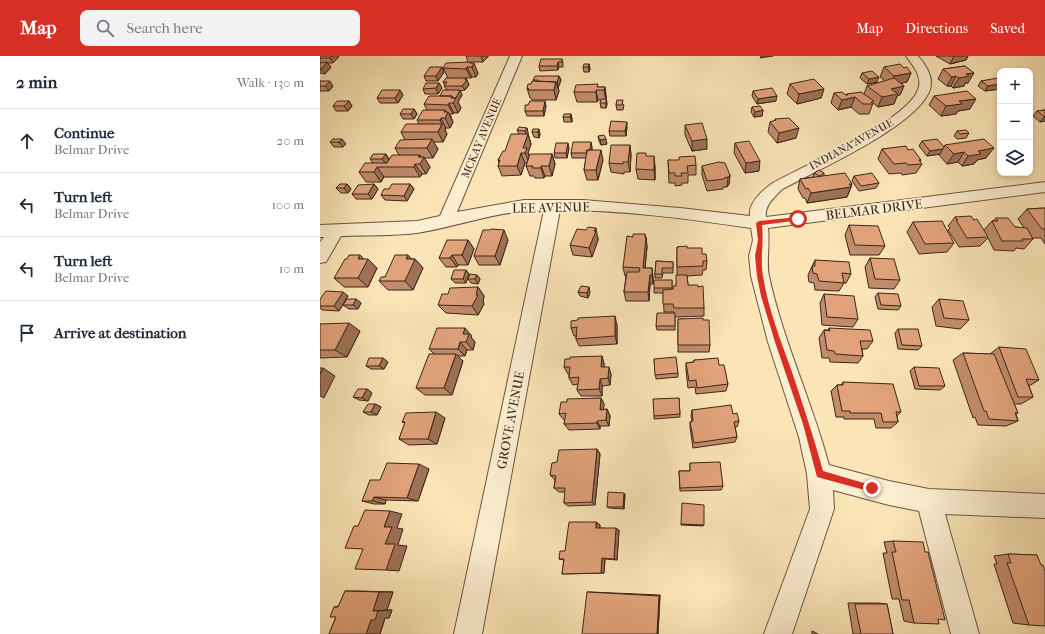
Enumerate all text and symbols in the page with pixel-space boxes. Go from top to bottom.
search box [80,10,360,46]
text: Map [20,17,56,39]
icon: search [94,17,116,39]
text: Search here [126,19,203,37]
text: Map [856,20,883,37]
text: Directions [905,20,968,37]
text: Saved [990,20,1025,37]
map controls [997,68,1033,176]
button: + [997,68,1033,104]
text: 2 min [16,72,57,92]
text: Walk · 130 m [237,75,304,90]
street label: MCKAY AVENUE [459,96,504,180]
button: − [997,104,1033,140]
street label: INDIANA AVENUE [807,116,896,173]
text: Continue [54,124,114,142]
icon: ahead [16,130,38,152]
text: 20 m [277,133,304,148]
button: layers [997,140,1033,176]
text: Belmar Drive [54,142,129,157]
text: Turn left [54,188,112,206]
icon: left [16,194,38,216]
street label: BELMAR DRIVE [825,196,923,223]
text: 100 m [271,197,304,212]
street label: LEE AVENUE [512,199,590,216]
text: Belmar Drive [54,206,129,221]
route start [789,210,807,228]
text: Turn left [54,252,112,270]
icon: left [16,258,38,280]
text: 10 m [279,261,304,276]
text: Belmar Drive [54,270,129,285]
icon: arrive [16,322,38,344]
text: Arrive at destination [54,324,186,342]
street label: GROVE AVENUE [494,370,527,470]
route end [863,479,881,497]

